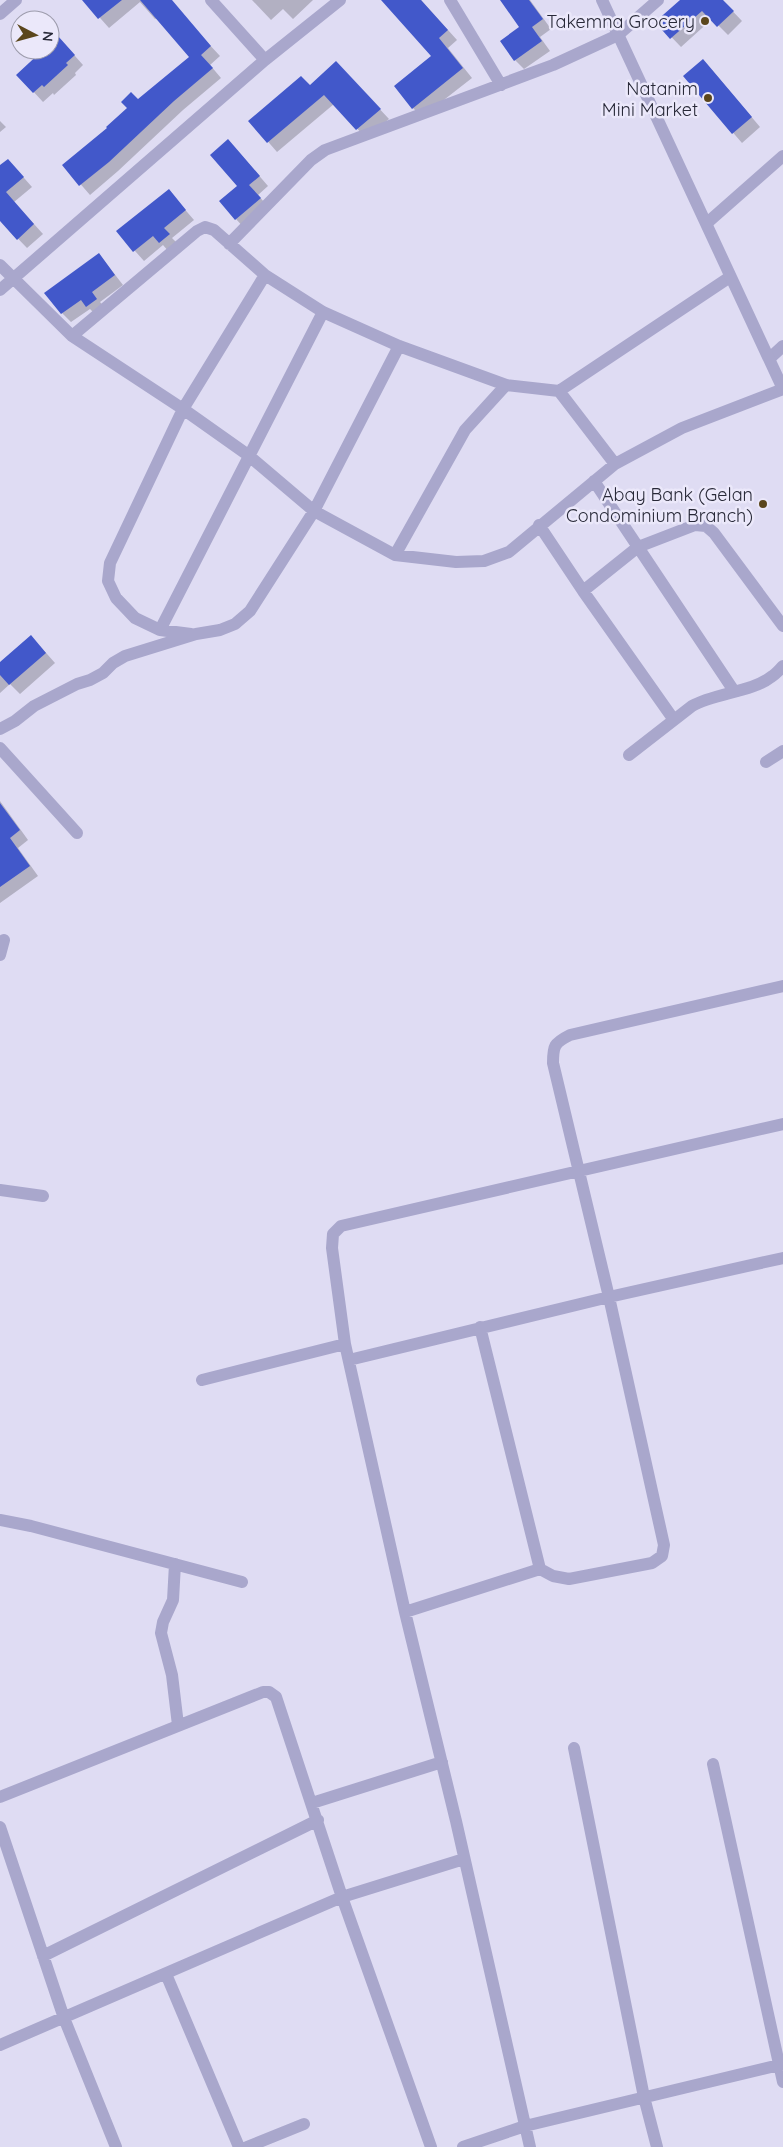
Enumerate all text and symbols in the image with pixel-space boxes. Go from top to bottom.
north arrow [10,10,60,60]
place label: Takemna Grocery [546,10,695,33]
marker: Takemna Grocery [699,15,711,27]
text: N [38,30,57,42]
place label: Natanim Mini Market [602,77,698,121]
marker: Natanim Mini Market [702,92,714,104]
place label: Abay Bank (Gelan Condominium Branch) [566,483,753,527]
marker: Abay Bank (Gelan Condominium Branch) [757,498,769,510]

